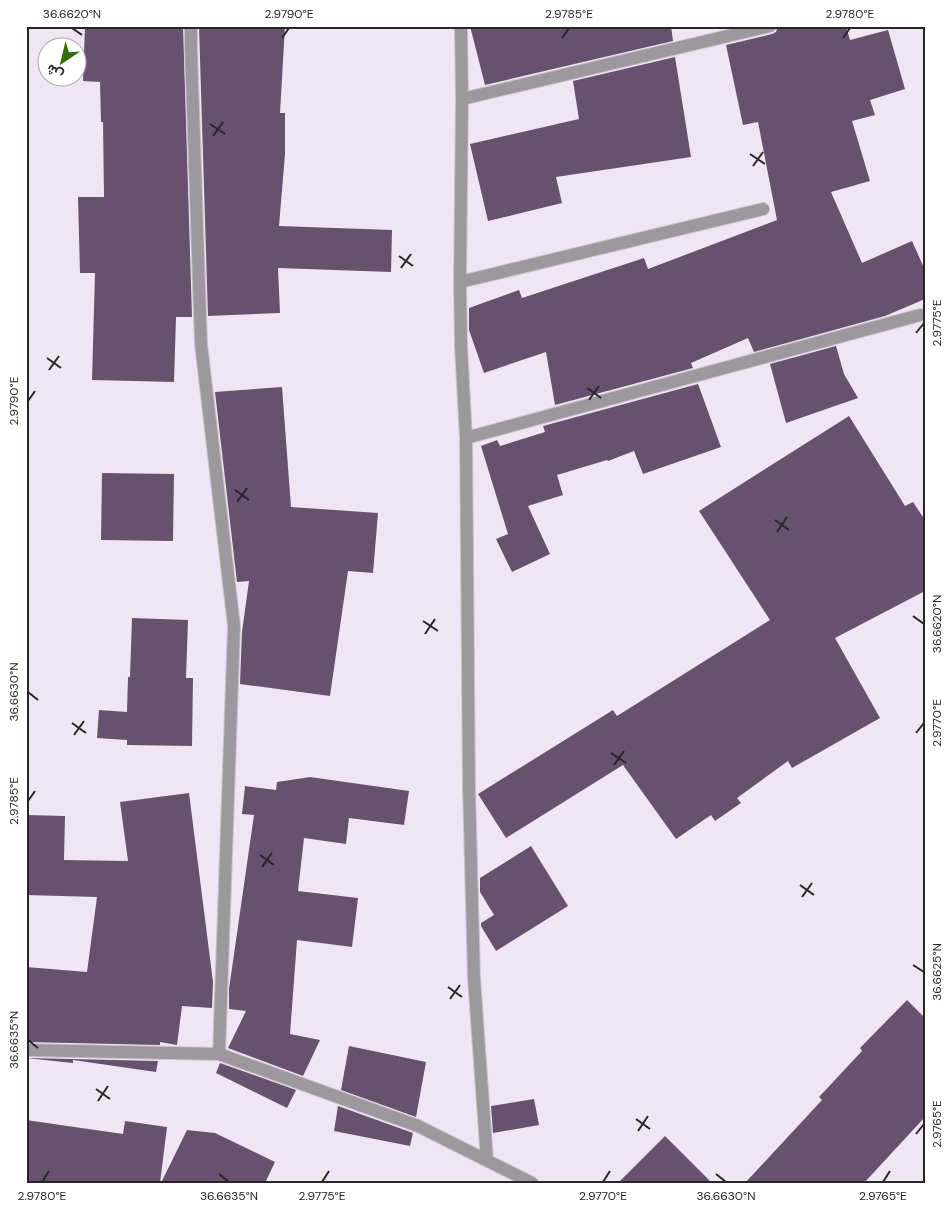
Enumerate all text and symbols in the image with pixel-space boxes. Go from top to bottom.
text: 36.6620°N [43,6,101,22]
text: 2.9790°E [265,6,314,22]
text: 2.9785°E [545,6,593,22]
text: 2.9780°E [826,6,875,22]
north arrow [38,38,88,88]
text: ش [42,60,67,85]
text: 2.9775°E [929,299,945,346]
text: 2.9790°E [6,376,22,425]
text: 36.6620°N [929,595,945,653]
text: 36.6630°N [6,663,22,721]
text: 2.9770°E [929,699,945,747]
text: 2.9785°E [6,777,22,825]
text: 36.6625°N [929,943,945,1001]
text: 36.6635°N [6,1011,22,1069]
text: 2.9765°E [929,1100,945,1148]
text: 2.9780°E [18,1188,67,1204]
text: 36.6635°N [200,1188,258,1204]
text: 2.9775°E [299,1188,346,1204]
text: 2.9770°E [579,1188,627,1204]
text: 36.6630°N [697,1188,755,1204]
text: 2.9765°E [859,1188,907,1204]

